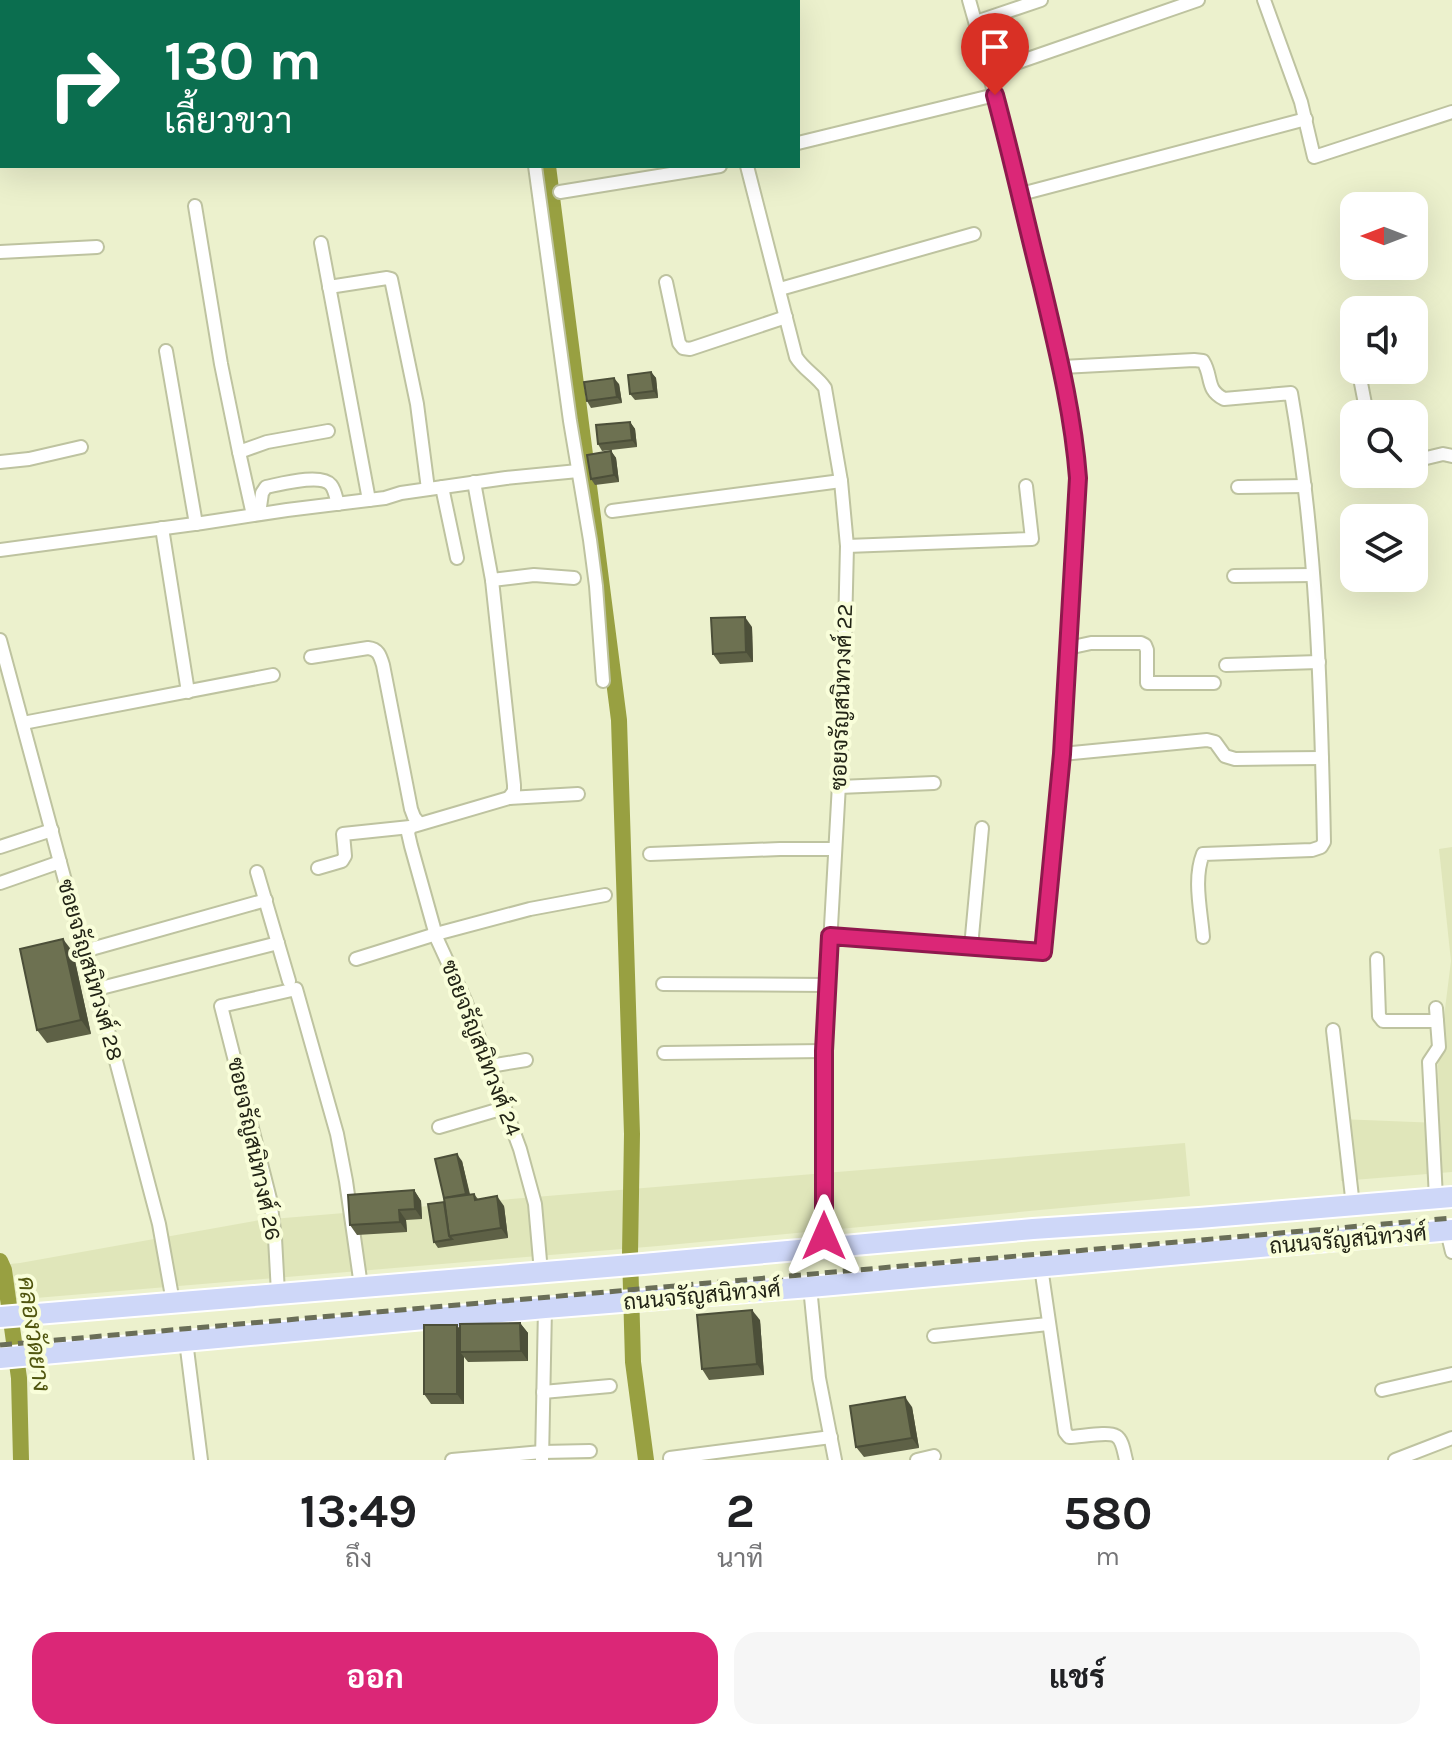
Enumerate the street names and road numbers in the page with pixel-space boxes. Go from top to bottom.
street label: ซอยจรัญสนิทวงศ์ 22 [824,603,858,791]
street label: ซอยจรัญสนิทวงศ์ 28 [52,876,130,1064]
street label: ซอยจรัญสนิทวงศ์ 24 [436,956,528,1140]
street label: ซอยจรัญสนิทวงศ์ 26 [222,1055,288,1243]
street label: ถนนจรัญสนิทวงศ์ [1268,1218,1428,1260]
street label: ถนนจรัญสนิทวงศ์ [622,1274,782,1316]

